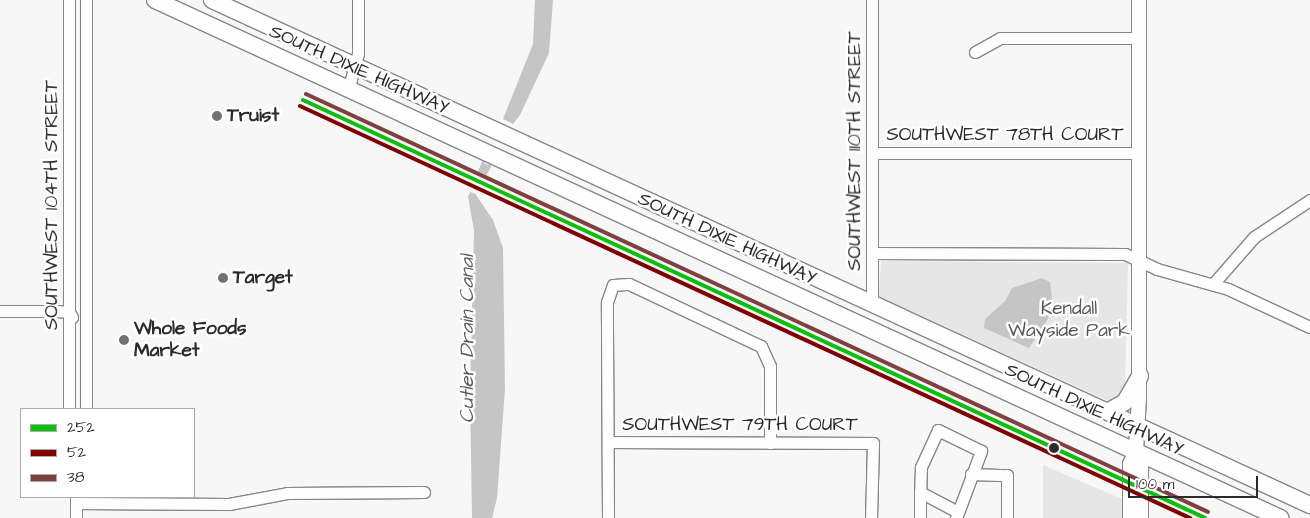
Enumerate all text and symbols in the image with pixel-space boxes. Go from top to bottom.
street label: SOUTH DIXIE HIGHWAY [266,20,452,120]
street label: SOUTHWEST 110TH STREET [844,31,866,271]
street label: SOUTHWEST 104TH STREET [41,80,63,330]
place label: Truist [227,105,279,127]
marker: Truist [211,110,223,122]
street label: SOUTHWEST 78TH COURT [887,124,1123,146]
street label: SOUTH DIXIE HIGHWAY [634,188,820,290]
water label: Cutler Drain Canal [455,255,479,423]
place label: Target [233,267,293,289]
marker: Target [217,272,229,284]
park label: Kendall Wayside Park [1008,298,1130,342]
place label: Whole Foods Market [134,318,247,362]
marker: Whole Foods Market [118,334,130,346]
street label: SOUTH DIXIE HIGHWAY [1001,359,1187,461]
legend [20,408,195,498]
street label: SOUTHWEST 79TH COURT [622,414,858,436]
text: 252 [67,417,95,438]
text: 52 [67,442,86,463]
unlabelled marker [1049,443,1059,453]
scale bar [1130,466,1260,498]
text: 38 [67,467,84,488]
text: 100 m [1136,474,1175,495]

